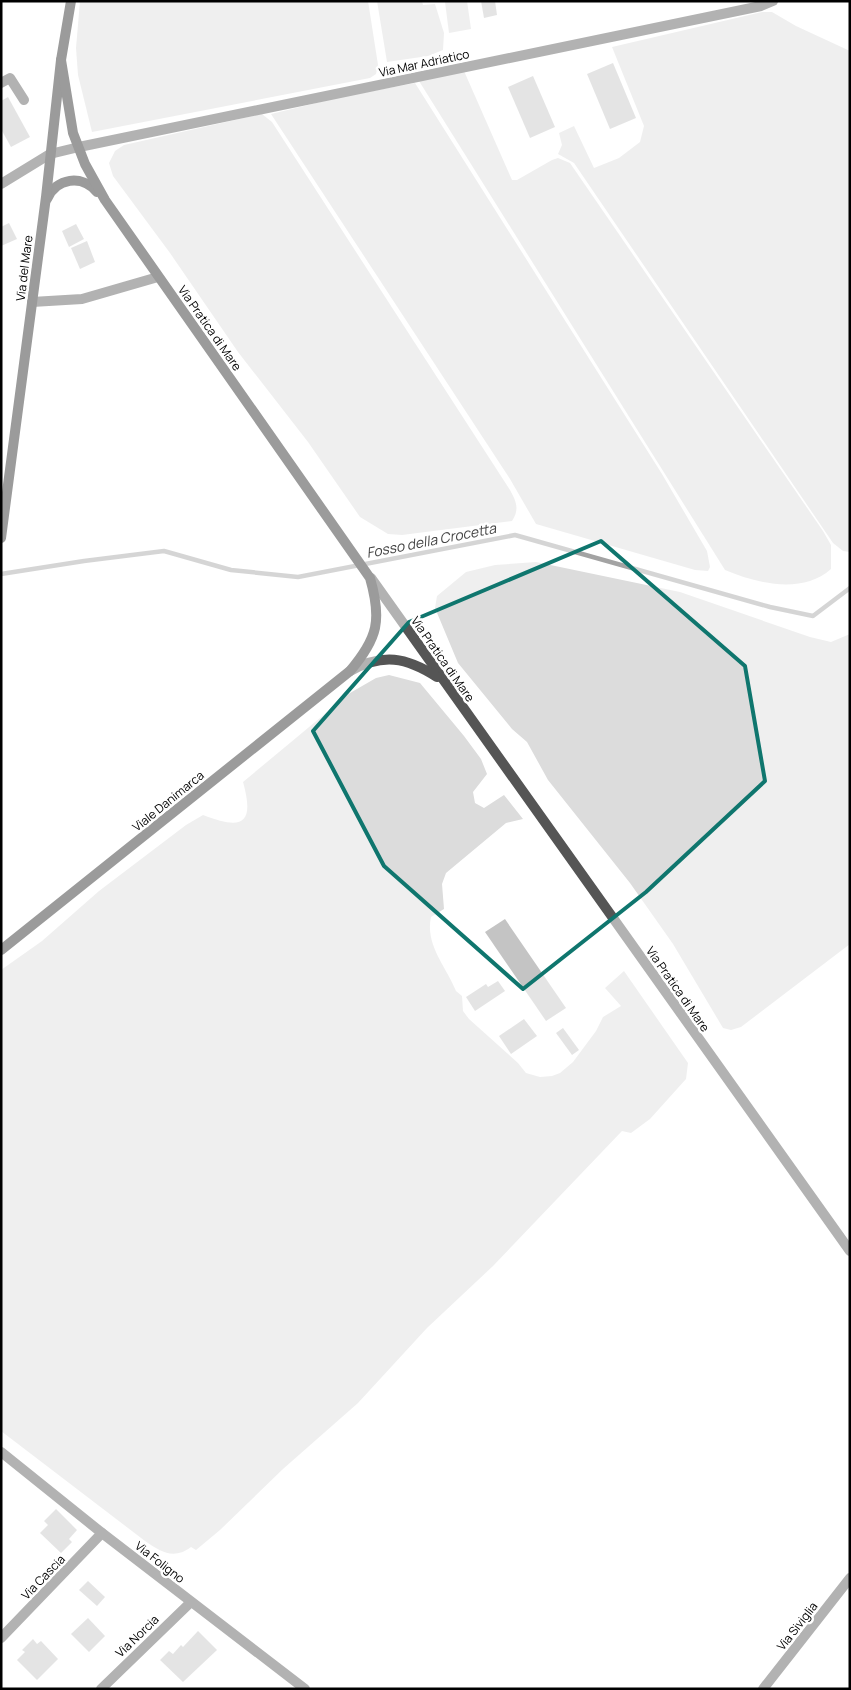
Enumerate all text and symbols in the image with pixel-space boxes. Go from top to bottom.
street label: Via Mar Adriatico [377,45,471,81]
street label: Via del Mare [12,234,36,302]
street label: Via Pratica di Mare [174,282,246,374]
water label: Fosso della Crocetta [365,518,499,562]
street label: Via Pratica di Mare [407,613,479,705]
street label: Viale Danimarca [129,767,207,835]
street label: Via Pratica di Mare [642,943,714,1035]
street label: Via Foligno [132,1537,188,1587]
street label: Via Cascia [17,1551,69,1603]
street label: Via Siviglia [773,1598,821,1654]
street label: Via Norcia [112,1611,162,1661]

